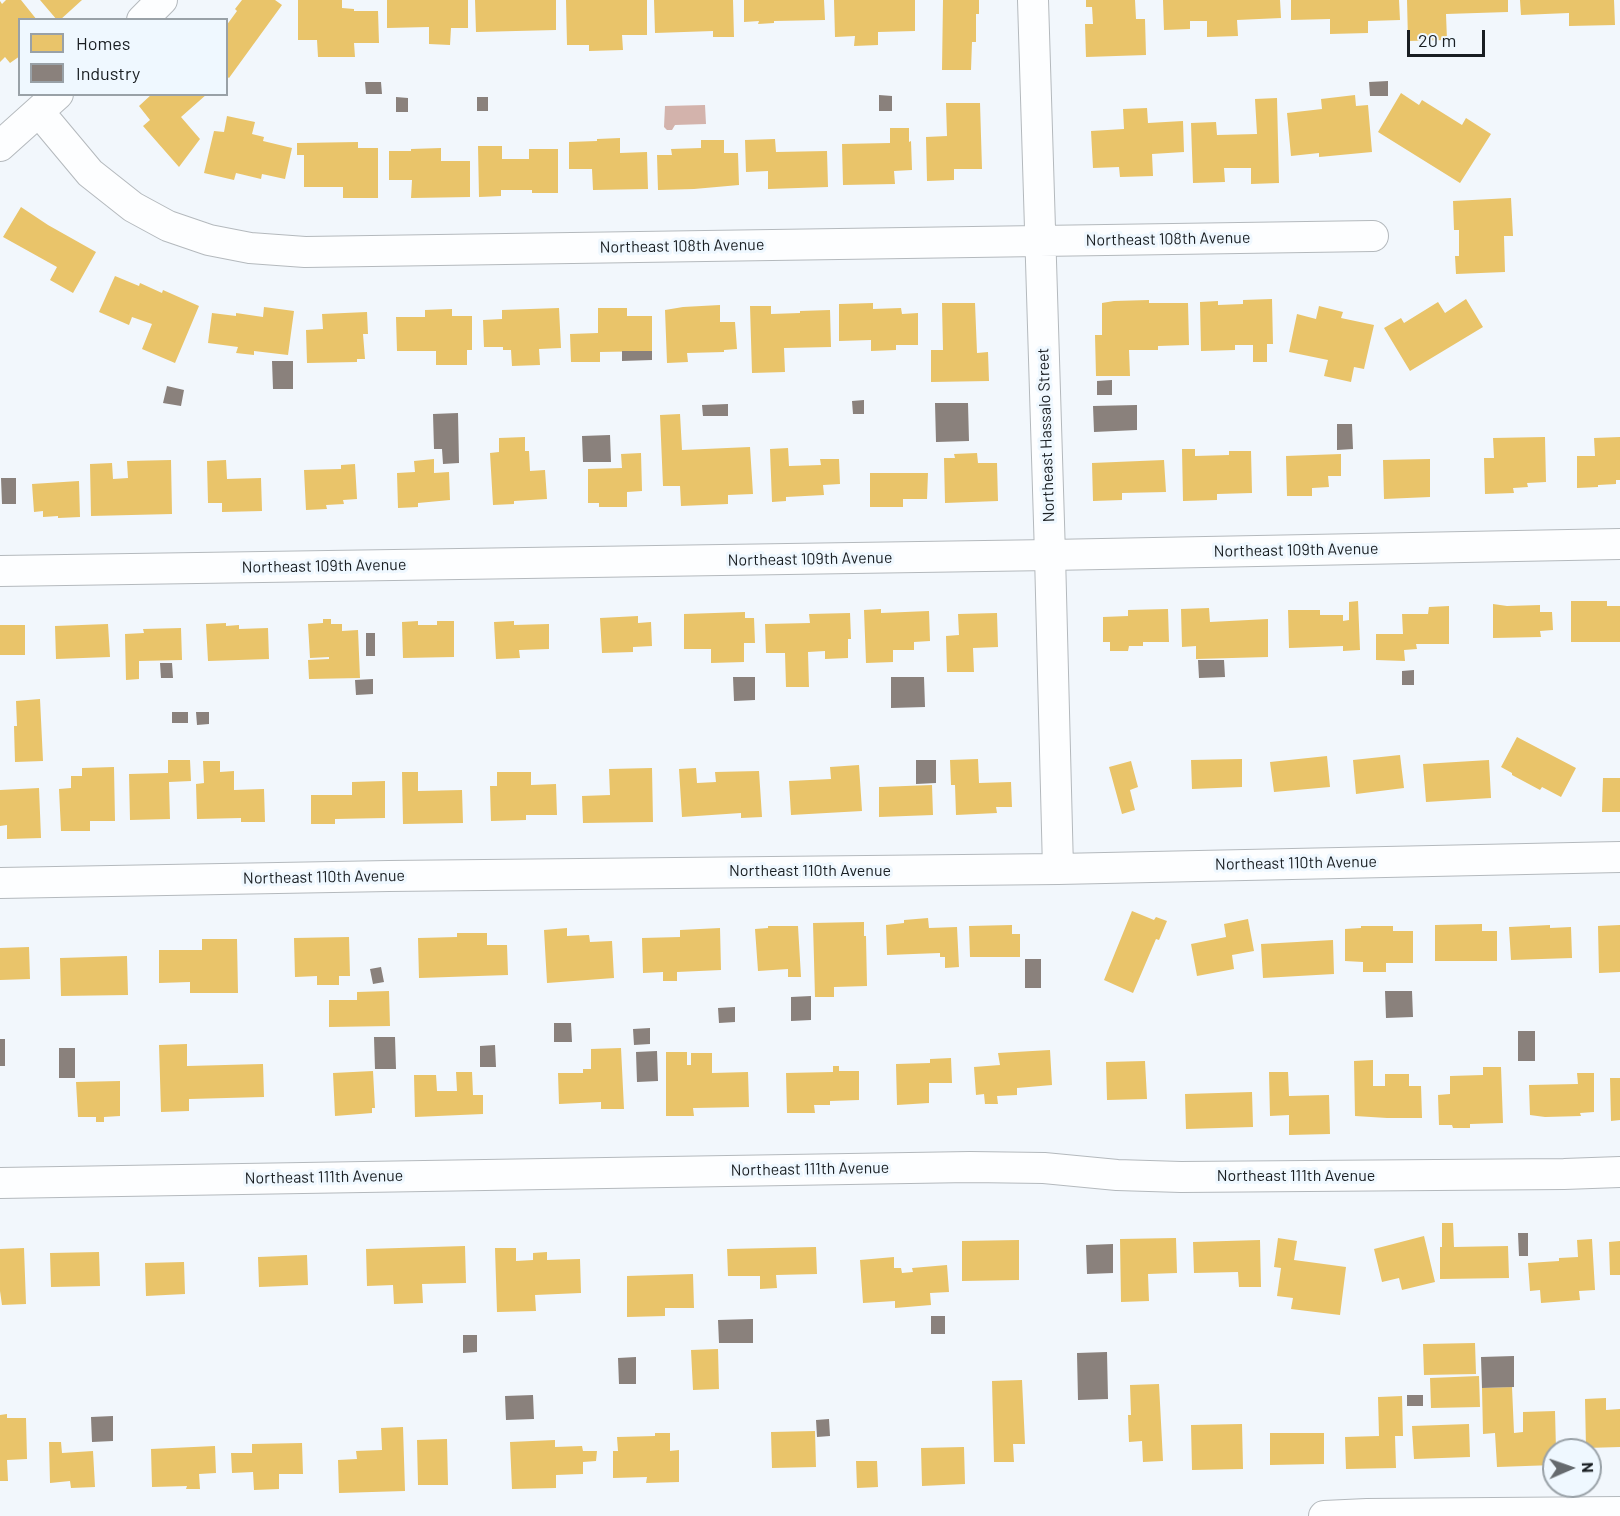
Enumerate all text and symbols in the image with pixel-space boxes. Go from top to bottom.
legend [18,18,228,96]
scale bar [1410,18,1488,56]
text: 20 m [1418,29,1456,51]
text: Homes [76,32,130,54]
text: Industry [76,62,140,84]
street label: Northeast 108th Avenue [1085,228,1251,250]
street label: Northeast 108th Avenue [599,235,765,257]
street label: Northeast Hassalo Street [1033,347,1059,523]
street label: Northeast 109th Avenue [1213,539,1379,561]
street label: Northeast 109th Avenue [727,548,893,570]
street label: Northeast 109th Avenue [241,555,407,577]
street label: Northeast 110th Avenue [1215,852,1377,874]
street label: Northeast 110th Avenue [729,861,891,881]
street label: Northeast 110th Avenue [243,866,405,888]
street label: Northeast 111th Avenue [731,1158,889,1180]
street label: Northeast 111th Avenue [245,1166,403,1188]
street label: Northeast 111th Avenue [1217,1166,1375,1186]
north arrow [1542,1438,1602,1498]
text: N [1579,1462,1598,1473]

